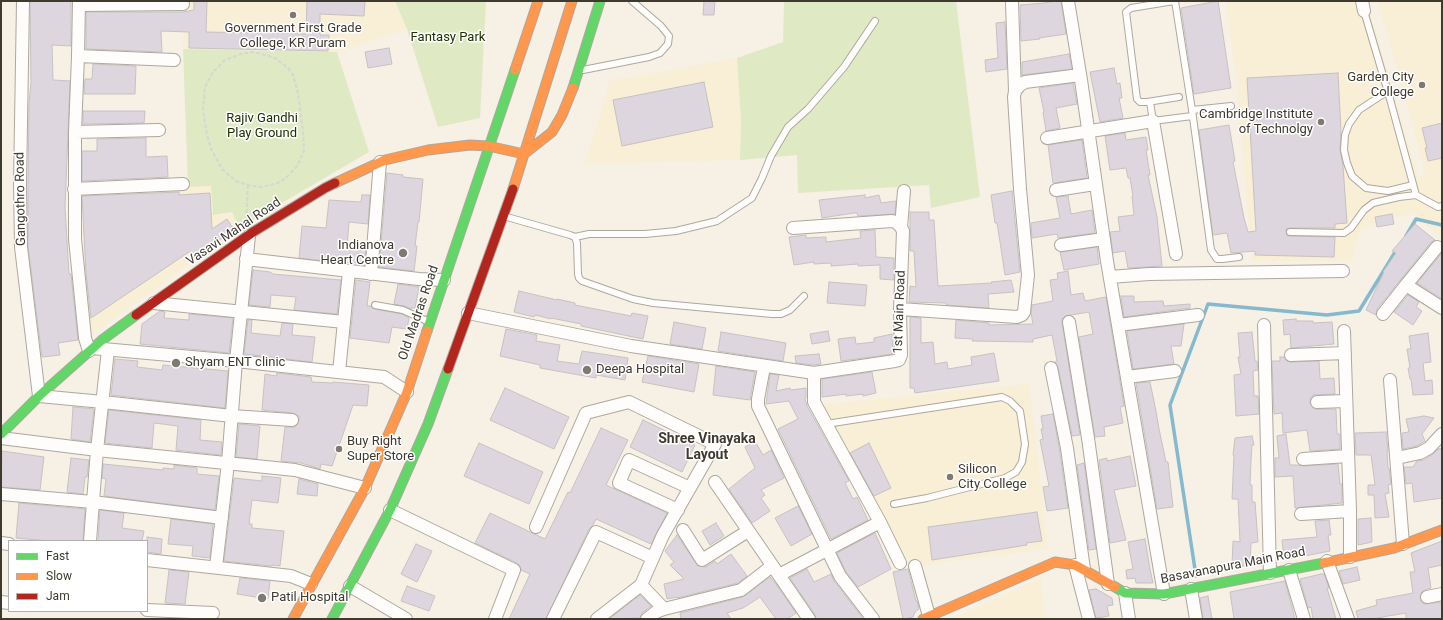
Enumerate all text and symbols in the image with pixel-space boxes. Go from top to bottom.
marker: Government First Grade College, KR Puram [288,10,298,20]
place label: Government First Grade College, KR Puram [224,21,362,52]
park label: Fantasy Park [411,30,485,46]
place label: Garden City College [1347,70,1414,101]
marker: Garden City College [1417,80,1427,90]
place label: Cambridge Institute of Technolgy [1199,107,1313,138]
park label: Rajiv Gandhi Play Ground [226,111,298,142]
marker: Cambridge Institute of Technolgy [1316,117,1326,127]
street label: Gangothro Road [12,152,30,246]
street label: Vasavi Mahal Road [184,195,284,269]
place label: Indianova Heart Centre [321,238,394,269]
marker: Indianova Heart Centre [397,247,409,259]
street label: Old Madras Road [395,263,443,363]
street label: 1st Main Road [891,270,909,354]
place label: Shyam ENT clinic [185,355,285,371]
marker: Shyam ENT clinic [170,357,182,369]
place label: Deepa Hospital [596,362,684,378]
marker: Deepa Hospital [581,364,593,376]
district label: Shree Vinayaka Layout [658,431,756,464]
place label: Buy Right Super Store [347,434,414,465]
marker: Buy Right Super Store [334,444,344,454]
place label: Silicon City College [958,462,1027,493]
marker: Silicon City College [945,472,955,482]
legend [8,540,148,612]
street label: Basavanapura Main Road [1159,544,1307,588]
text: Fast [46,549,69,563]
text: Slow [46,569,72,583]
text: Jam [46,589,70,603]
place label: Patil Hospital [271,590,348,606]
marker: Patil Hospital [256,592,268,604]

